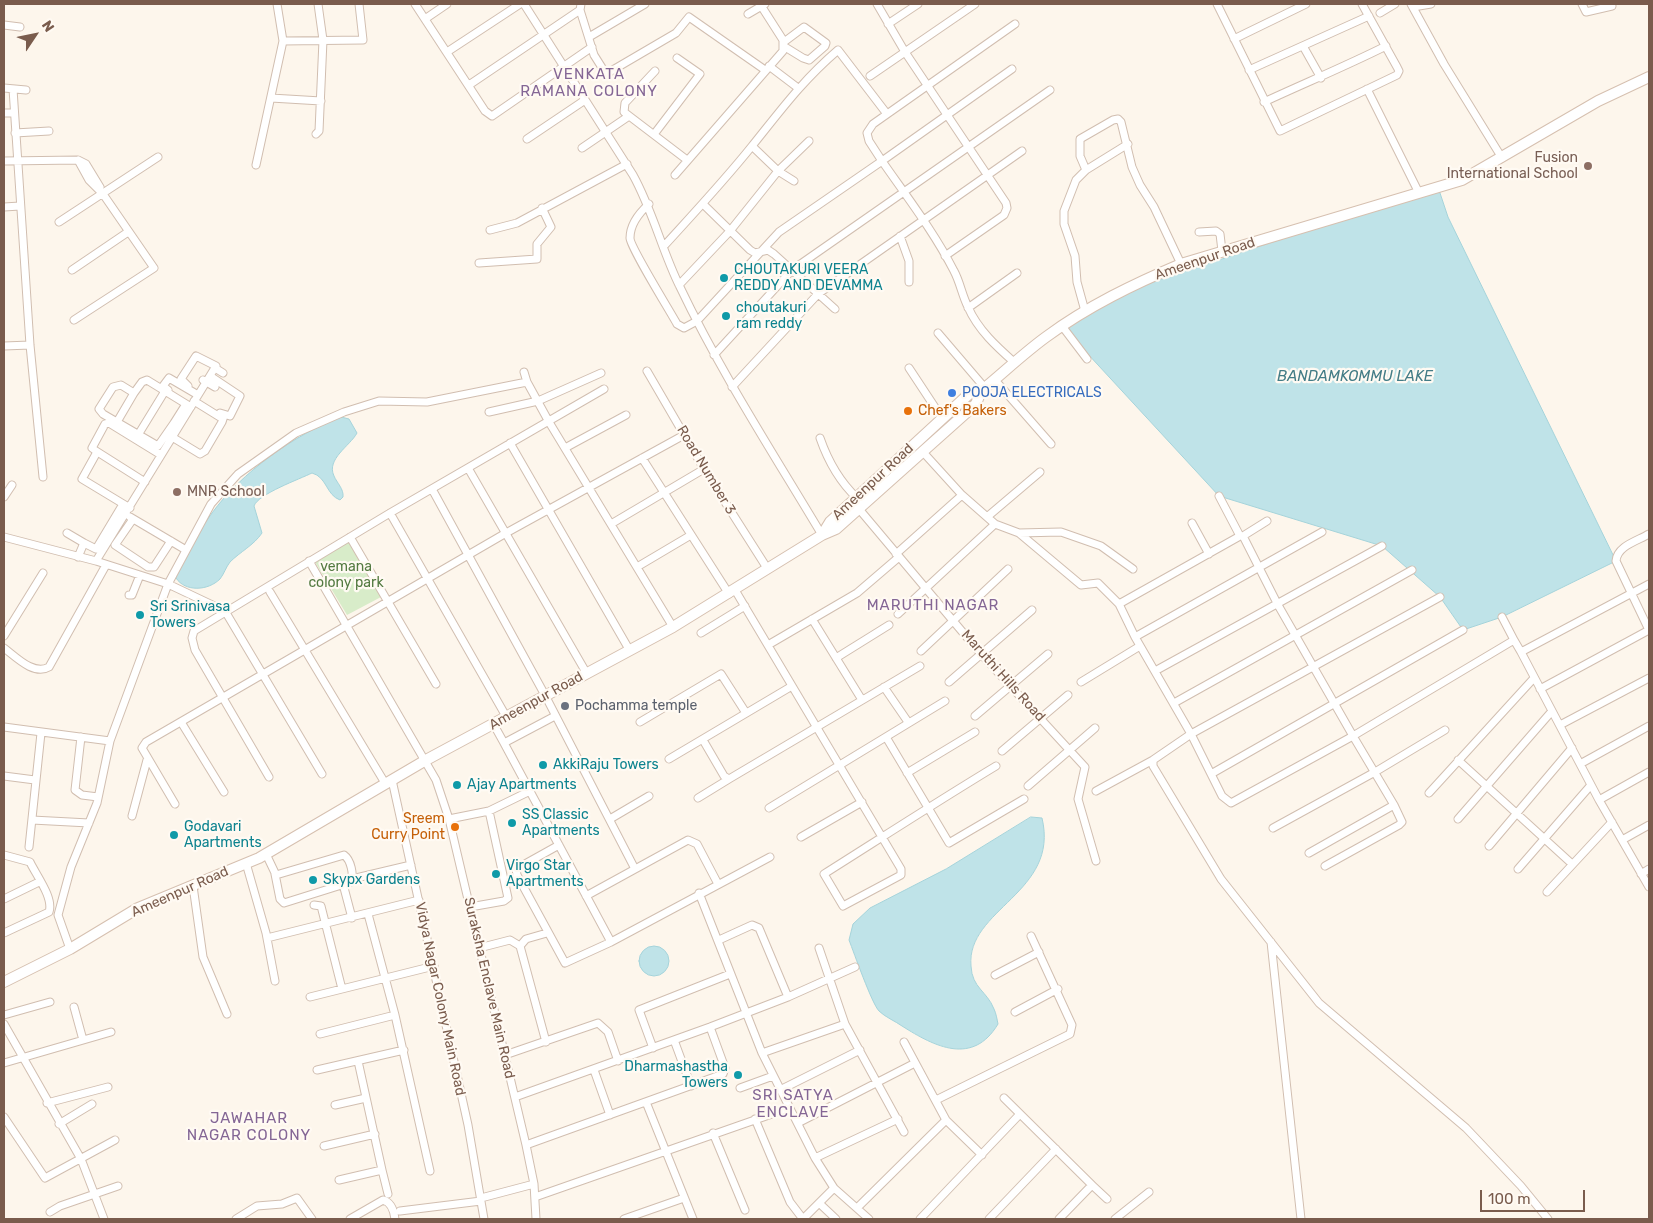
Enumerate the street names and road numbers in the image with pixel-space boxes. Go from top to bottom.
street label: Ameenpur Road [1153,234,1257,284]
street label: Road Number 3 [673,423,739,517]
street label: Ameenpur Road [829,440,917,524]
street label: Maruthi Hills Road [957,627,1049,725]
street label: Ameenpur Road [486,668,586,734]
street label: Ameenpur Road [129,863,231,921]
street label: Suraksha Enclave Main Road [460,896,518,1080]
street label: Vidya Nagar Colony Main Road [411,901,469,1097]

